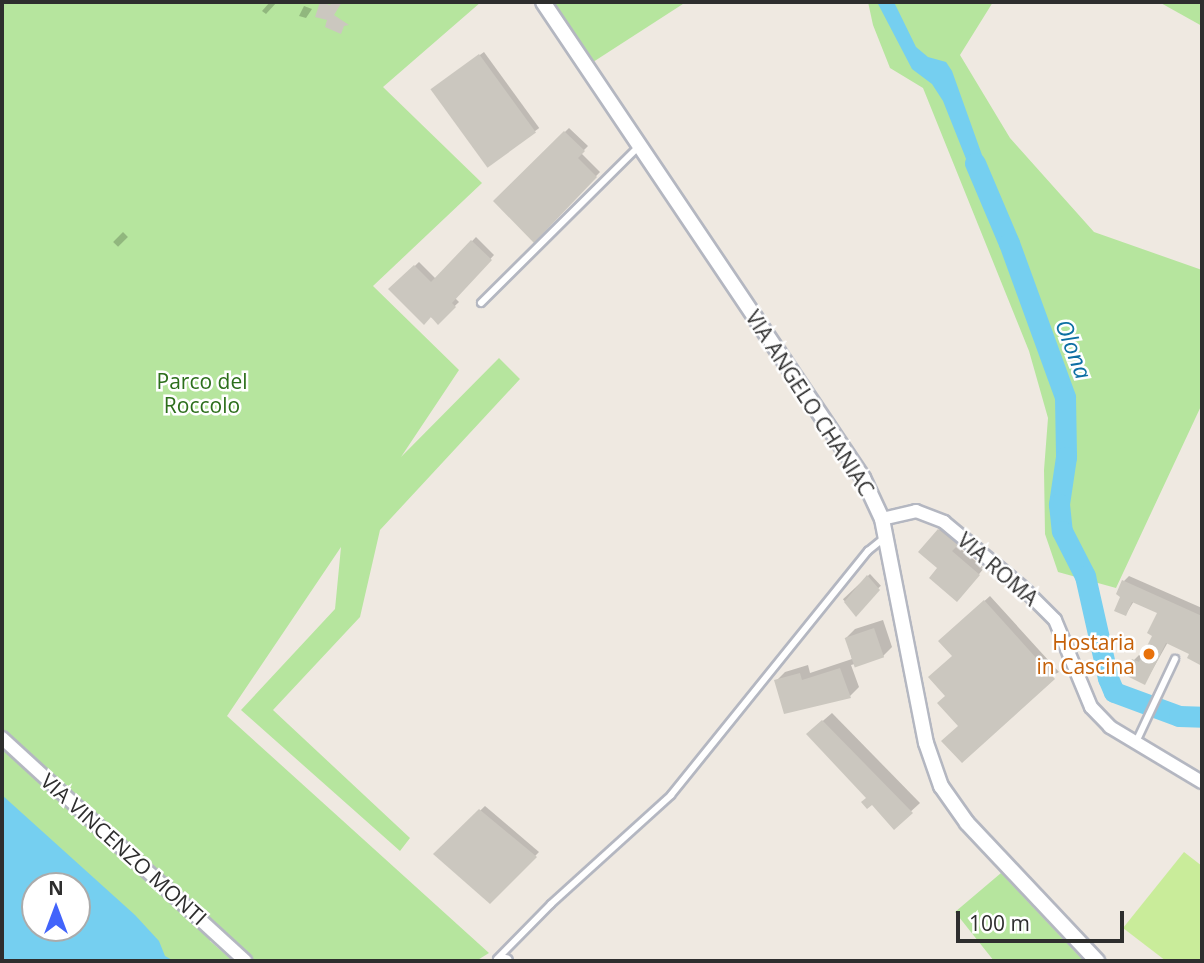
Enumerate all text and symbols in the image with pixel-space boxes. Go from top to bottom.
street label: VIA ANGELO CHANIAC [741,306,879,500]
water label: Olona [1050,315,1098,383]
park label: Parco del Roccolo [157,368,247,418]
street label: VIA ROMA [953,527,1043,611]
place label: Hostaria in Cascina [1037,629,1135,679]
marker: Hostaria in Cascina [1141,646,1157,662]
street label: VIA VINCENZO MONTI [36,768,212,930]
north arrow [21,872,91,942]
scale bar [959,897,1127,941]
text: 100 m [969,909,1030,937]

